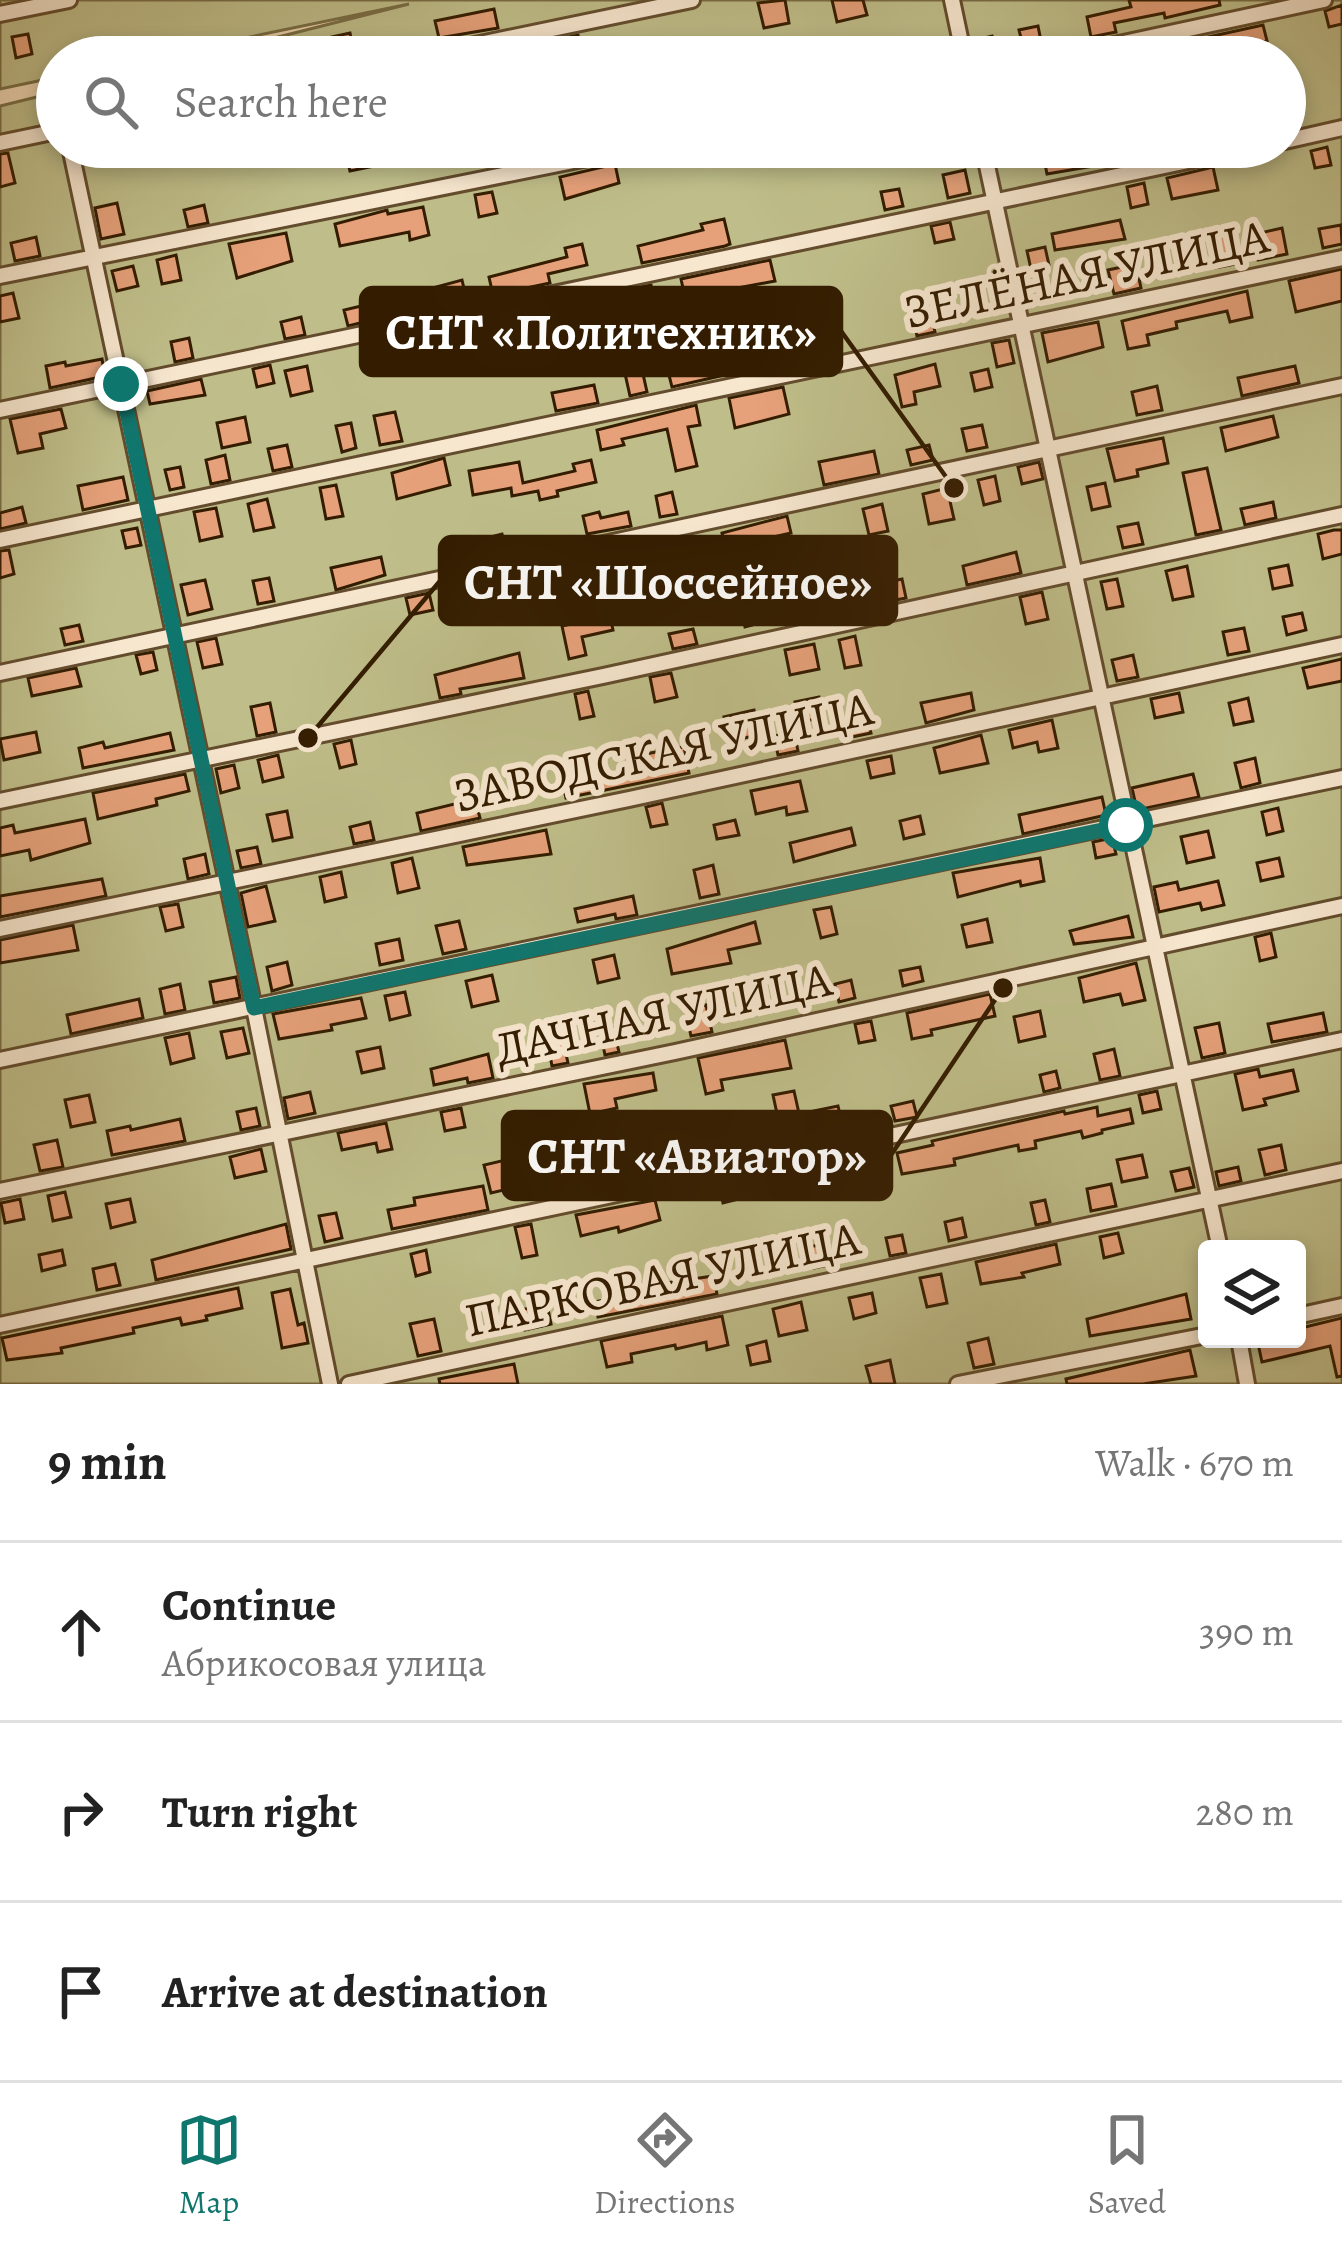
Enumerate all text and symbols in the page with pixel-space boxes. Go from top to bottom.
search box [36,36,1306,168]
icon: search [78,69,144,135]
text: Search here [174,71,388,133]
street label: ЗЕЛЁНАЯ УЛИЦА [898,203,1276,345]
callout: СНТ «Политехник» [361,288,841,375]
text: СНТ «Политехник» [385,297,817,367]
route end [94,357,148,411]
callout: СНТ «Шоссейное» [440,537,896,624]
text: СНТ «Шоссейное» [464,547,872,617]
street label: ЗАВОДСКАЯ УЛИЦА [448,675,880,829]
route start [1099,798,1153,852]
street label: ДАЧНАЯ УЛИЦА [489,946,838,1082]
callout: СНТ «Авиатор» [503,1112,891,1199]
text: СНТ «Авиатор» [527,1121,867,1191]
street label: ПАРКОВАЯ УЛИЦА [459,1205,867,1353]
map controls [1198,1240,1306,1348]
button: layers [1198,1240,1306,1348]
text: 9 min [48,1427,167,1497]
text: Walk · 670 m [1095,1436,1294,1489]
text: Continue [162,1574,336,1636]
icon: ahead [48,1599,114,1665]
text: 390 m [1199,1605,1294,1658]
text: Абрикосовая улица [162,1636,486,1689]
icon: right [48,1779,114,1845]
text: Turn right [162,1781,357,1843]
text: 280 m [1196,1785,1294,1838]
icon: arrive [48,1959,114,2025]
text: Arrive at destination [162,1961,548,2023]
tab: Map [176,2107,242,2224]
tab: Directions [594,2107,736,2224]
tab: Saved [1088,2107,1166,2224]

